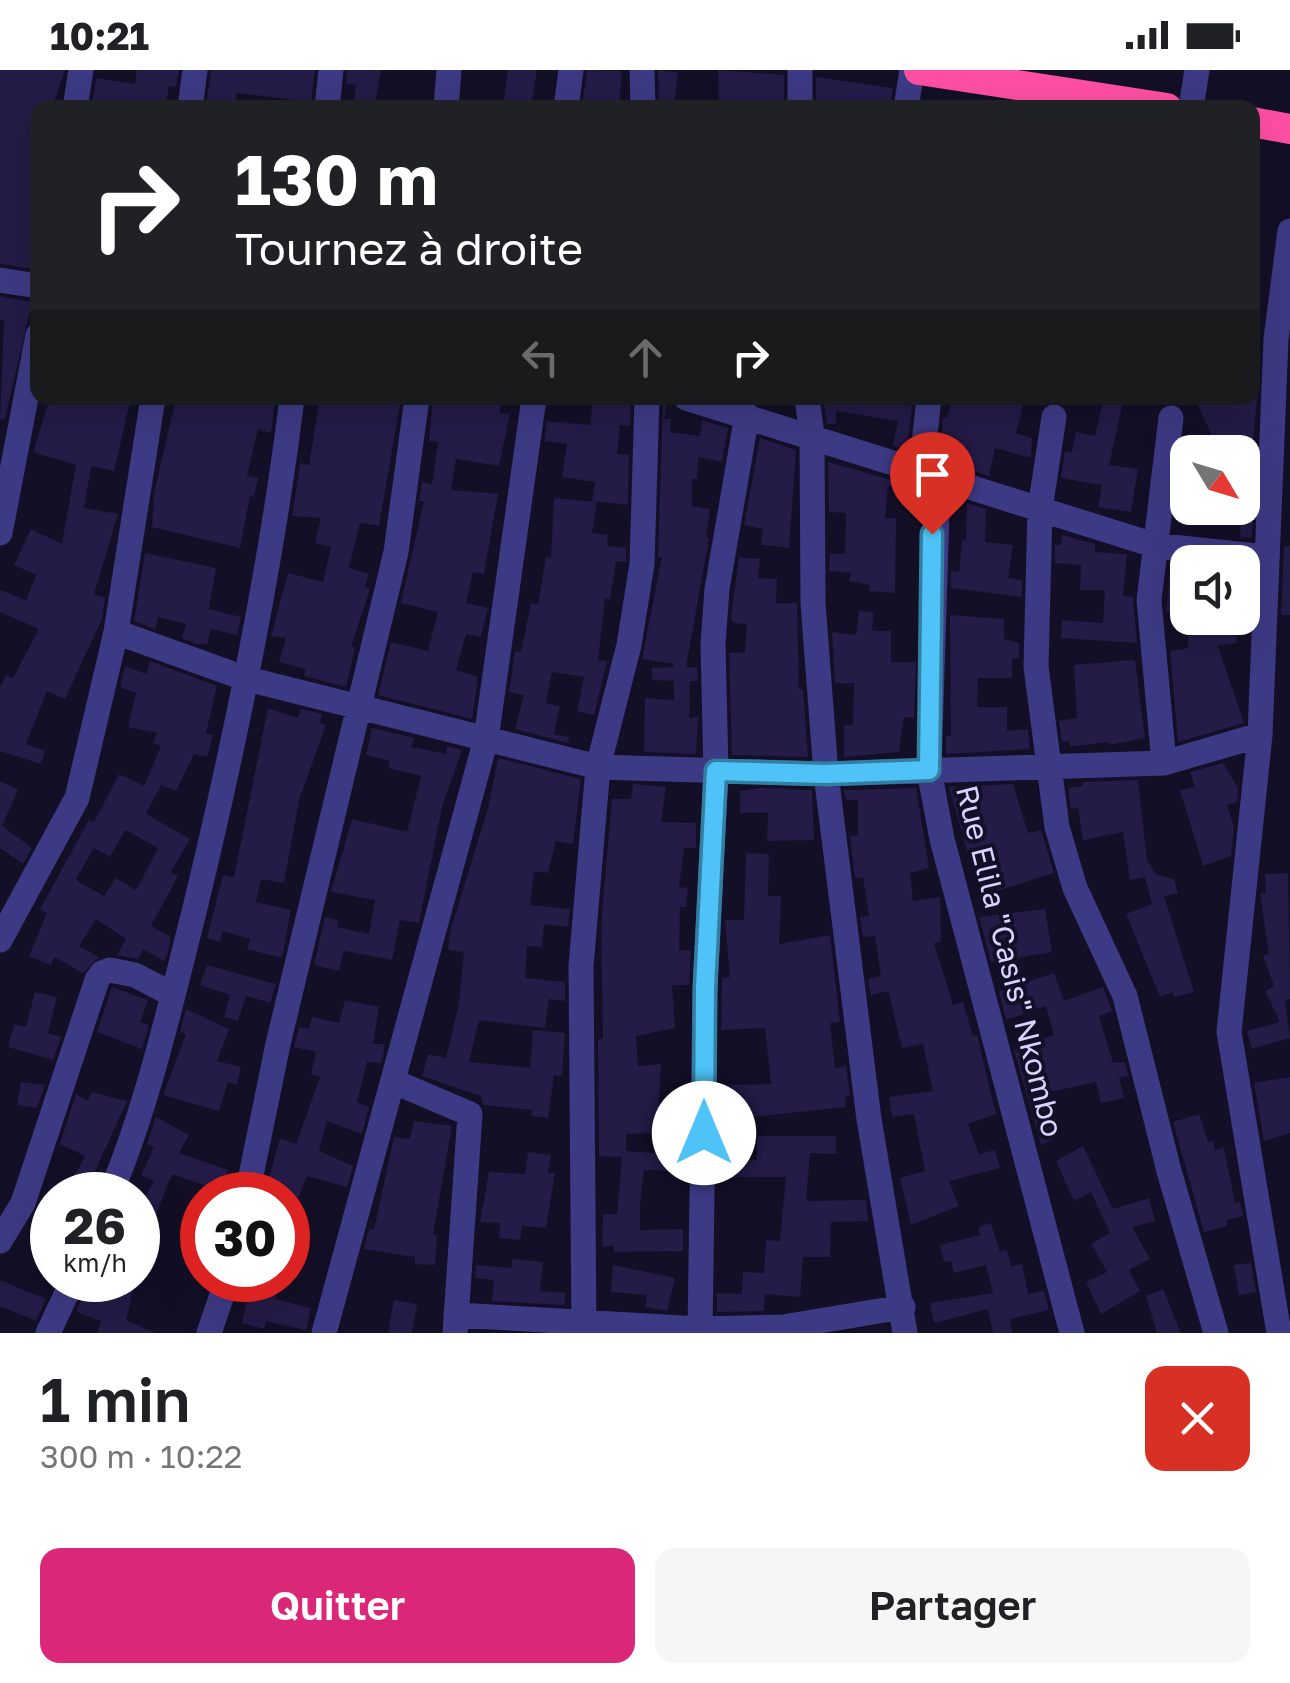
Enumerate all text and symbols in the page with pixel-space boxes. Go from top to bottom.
text: 10:21 [50,13,149,58]
text: 130 m [235,136,438,220]
icon: right [70,140,200,270]
text: Tournez à droite [235,221,583,275]
icon: left [513,330,568,385]
icon: ahead [618,330,673,385]
icon: right [723,330,778,385]
pin [890,432,975,535]
north arrow [1170,435,1260,525]
map controls [1170,435,1260,635]
icon: arrive [905,447,960,502]
button: sound [1170,545,1260,635]
street label: Rue Elila "Casis" Nkombo [949,781,1071,1141]
position arrow [652,1081,756,1185]
speed limit sign: 30 [180,1172,310,1302]
text: 26 [64,1195,126,1255]
text: km/h [63,1247,127,1278]
text: 1 min [40,1363,190,1435]
button: close [1145,1366,1250,1471]
text: 300 m · 10:22 [40,1437,242,1475]
button: Quitter [40,1548,635,1663]
button: Partager [655,1548,1250,1663]

